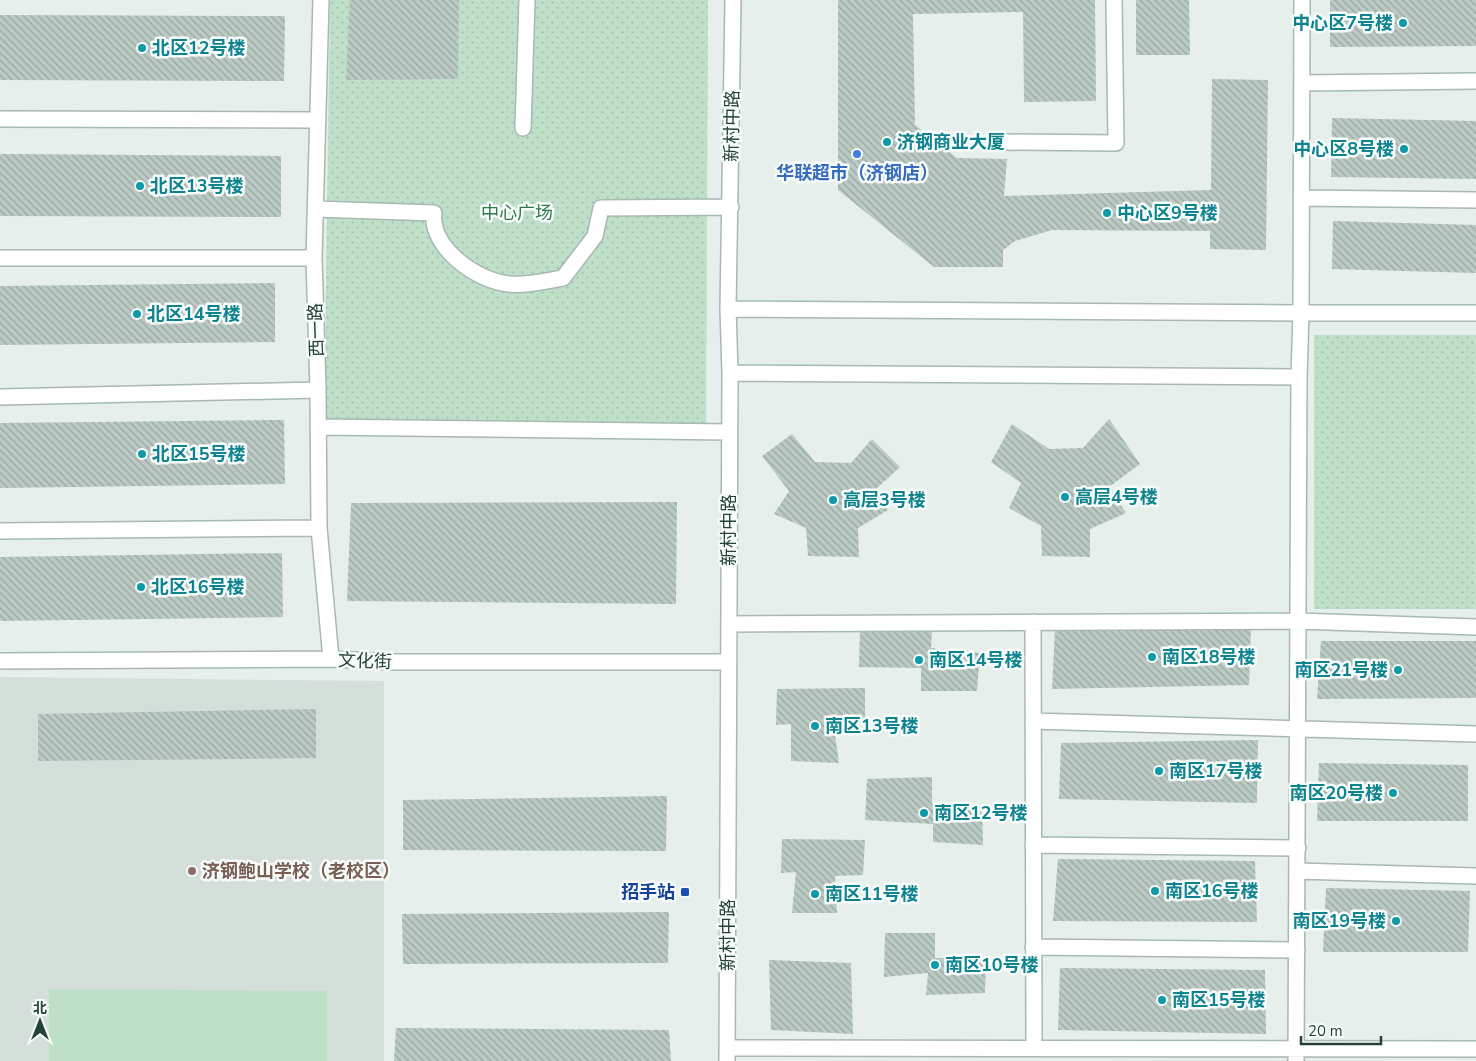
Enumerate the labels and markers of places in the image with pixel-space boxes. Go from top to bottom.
place label: 中心区7号楼 [1292,11,1393,35]
marker: 中心区7号楼 [1397,17,1409,29]
place label: 北区12号楼 [152,36,246,60]
marker: 北区12号楼 [136,42,148,54]
place label: 济钢商业大厦 [897,130,1005,154]
marker: 济钢商业大厦 [881,136,893,148]
place label: 中心区8号楼 [1293,137,1394,161]
marker: 中心区8号楼 [1398,143,1410,155]
marker: 华联超市（济钢店） [851,148,863,160]
place label: 华联超市（济钢店） [776,161,938,185]
place label: 北区13号楼 [150,174,244,198]
marker: 北区13号楼 [134,180,146,192]
place label: 中心区9号楼 [1117,201,1218,225]
marker: 中心区9号楼 [1101,207,1113,219]
place label: 北区14号楼 [147,302,241,326]
marker: 北区14号楼 [131,308,143,320]
place label: 北区15号楼 [152,442,246,466]
marker: 北区15号楼 [136,448,148,460]
place label: 高层4号楼 [1075,485,1158,509]
place label: 高层3号楼 [843,488,926,512]
marker: 高层4号楼 [1059,491,1071,503]
marker: 高层3号楼 [827,494,839,506]
place label: 北区16号楼 [151,575,245,599]
marker: 北区16号楼 [135,581,147,593]
place label: 南区18号楼 [1162,645,1256,669]
place label: 南区14号楼 [929,648,1023,672]
marker: 南区18号楼 [1146,651,1158,663]
marker: 南区14号楼 [913,654,925,666]
place label: 南区21号楼 [1294,658,1388,682]
marker: 南区21号楼 [1392,664,1404,676]
place label: 南区13号楼 [825,714,919,738]
marker: 南区13号楼 [809,720,821,732]
place label: 南区17号楼 [1169,759,1263,783]
marker: 南区17号楼 [1153,765,1165,777]
place label: 南区20号楼 [1289,781,1383,805]
marker: 南区20号楼 [1387,787,1399,799]
place label: 南区12号楼 [934,801,1028,825]
marker: 南区12号楼 [918,807,930,819]
place label: 济钢鲍山学校（老校区） [202,859,400,883]
marker: 济钢鲍山学校（老校区） [186,865,198,877]
place label: 南区16号楼 [1165,879,1259,903]
place label: 招手站 [621,880,675,904]
place label: 南区11号楼 [825,882,919,906]
marker: 南区16号楼 [1149,885,1161,897]
marker: 招手站 [679,886,691,898]
marker: 南区11号楼 [809,888,821,900]
place label: 南区19号楼 [1292,909,1386,933]
marker: 南区19号楼 [1390,915,1402,927]
place label: 南区10号楼 [945,953,1039,977]
marker: 南区10号楼 [929,959,941,971]
place label: 南区15号楼 [1172,988,1266,1012]
marker: 南区15号楼 [1156,994,1168,1006]

